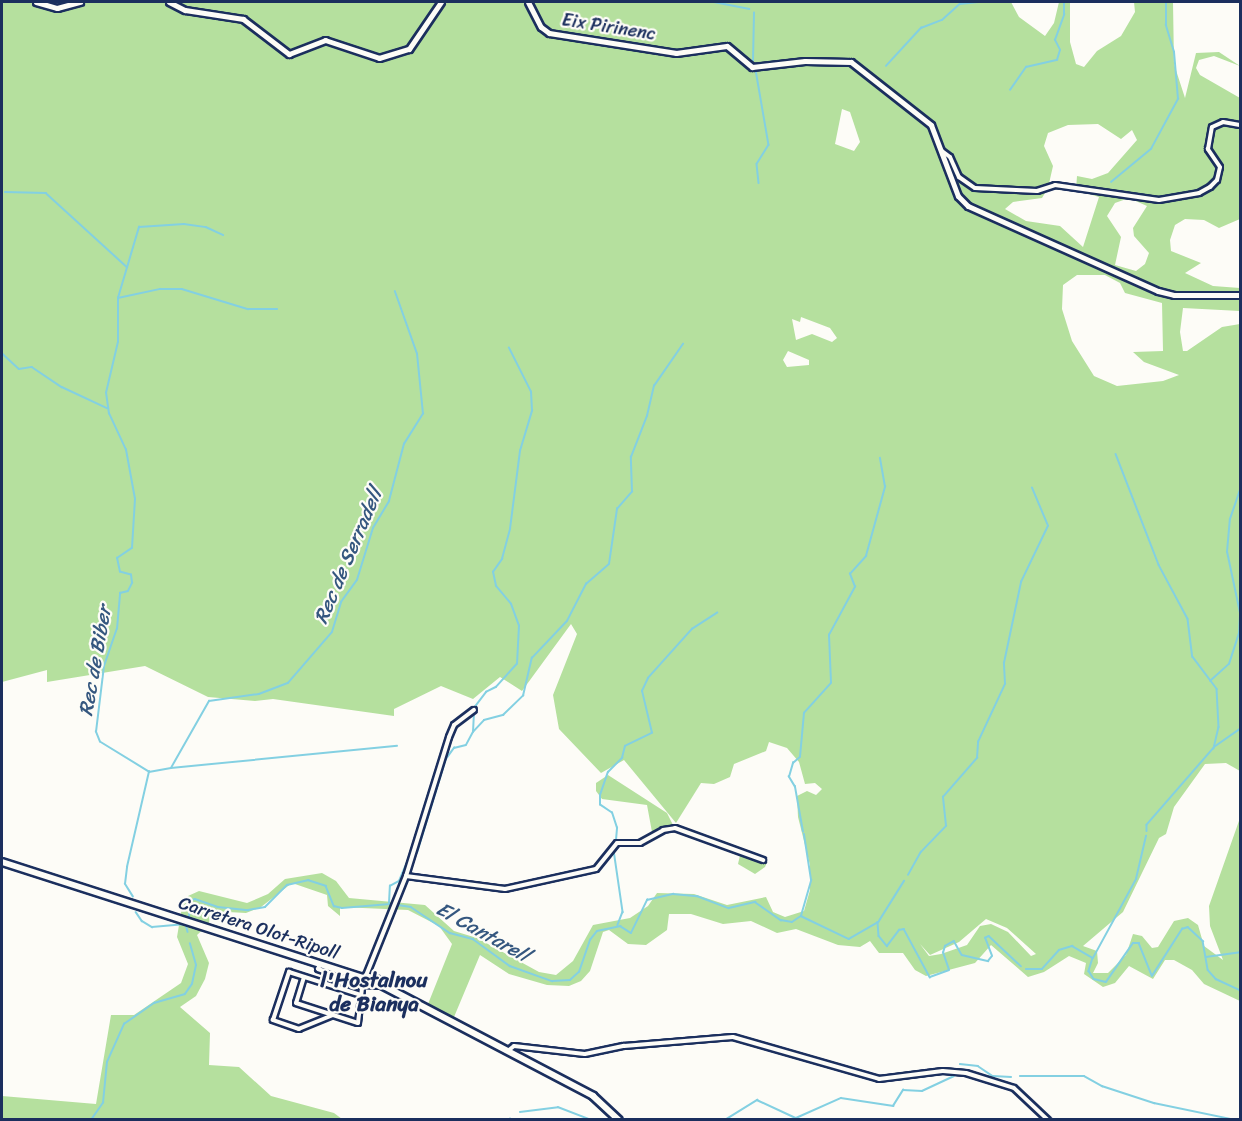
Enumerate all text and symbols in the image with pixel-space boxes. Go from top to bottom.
street label: Eix Pirinenc [561,9,657,45]
water label: Rec de Serradell [309,485,387,627]
water label: Rec de Biber [74,604,116,718]
street label: Carretera Olot-Ripoll [176,892,342,964]
water label: El Cantarell [432,896,534,968]
district label: l'Hostalnou de Bianya [320,967,428,1017]

